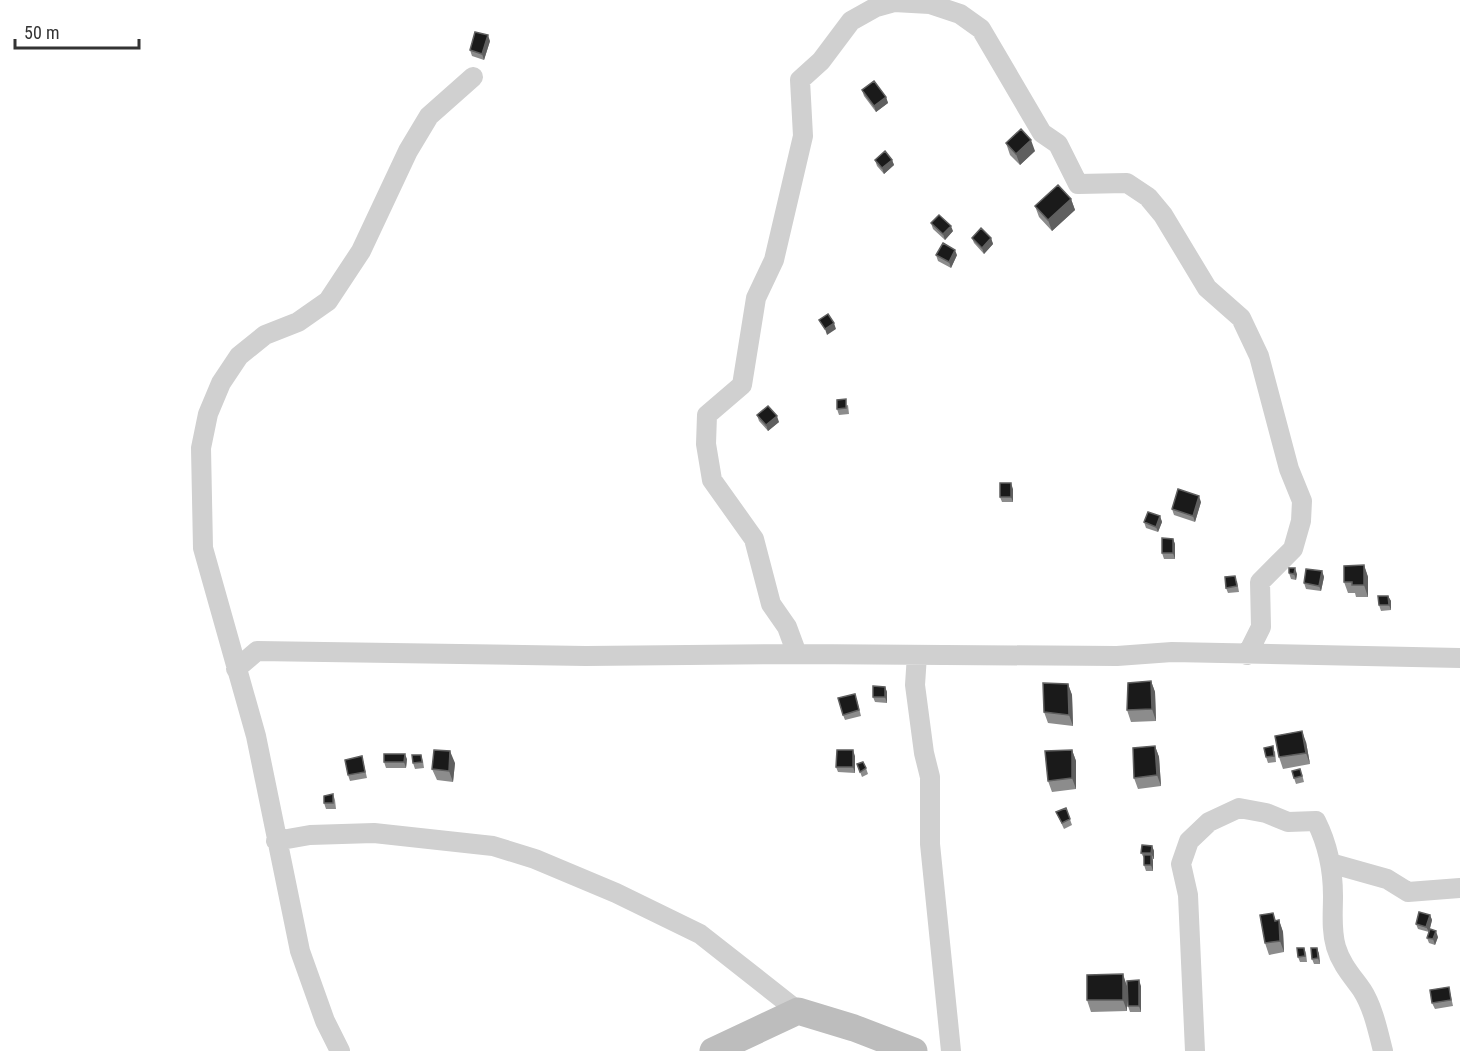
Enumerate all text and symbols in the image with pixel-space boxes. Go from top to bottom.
scale bar [15,12,140,50]
text: 50 m [24,22,59,43]

